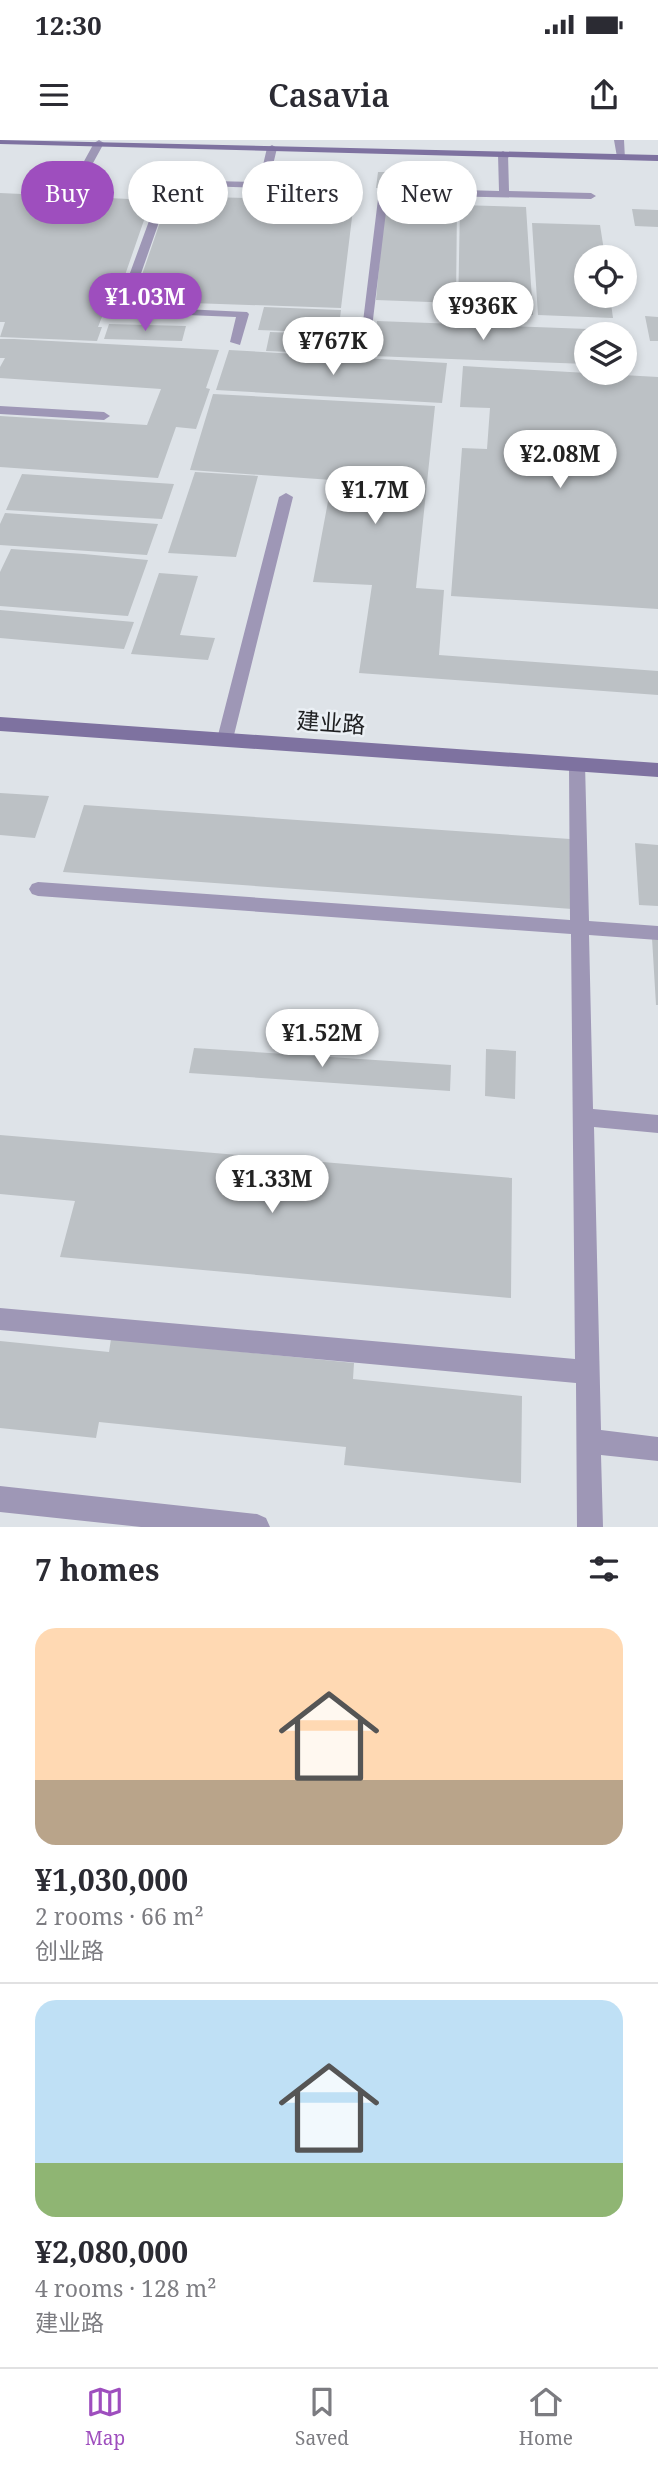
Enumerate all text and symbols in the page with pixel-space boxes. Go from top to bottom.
text: 12:30 [35,7,102,43]
text: Casavia [268,73,390,116]
icon: menu [35,76,73,114]
icon: share [585,76,623,114]
chip: Buy [21,161,114,224]
chip: Rent [128,161,228,224]
chip: Filters [242,161,363,224]
chip: New [377,161,477,224]
map controls [574,245,637,385]
button: locate [574,245,637,308]
pin: ¥1.03M [88,274,202,333]
text: ¥1.03M [105,280,185,312]
pin: ¥936K [434,282,532,342]
text: ¥936K [449,289,517,321]
pin: ¥767K [284,317,382,377]
button: layers [574,322,637,385]
text: ¥767K [299,324,367,356]
pin: ¥2.08M [503,430,617,490]
text: ¥2.08M [520,437,600,469]
pin: ¥1.7M [326,466,424,526]
text: ¥1.7M [341,473,409,505]
street label: 建业路 [295,704,367,740]
pin: ¥1.52M [265,1010,379,1069]
text: ¥1.52M [282,1016,362,1048]
pin: ¥1.33M [215,1156,329,1215]
text: ¥1.33M [232,1162,312,1194]
text: 7 homes [35,1549,159,1590]
icon: filters [585,1550,623,1588]
icon: home [266,1673,392,1799]
text: ¥1,030,000 [35,1859,188,1900]
text: 2 rooms · 66 m² [35,1900,204,1932]
text: 创业路 [35,1934,104,1966]
icon: home [266,2045,392,2171]
text: ¥2,080,000 [35,2231,188,2272]
text: 4 rooms · 128 m² [35,2272,217,2304]
text: 建业路 [35,2306,104,2338]
tab: Map [85,2383,125,2451]
tab: Saved [295,2383,349,2451]
tab: Home [519,2383,573,2451]

